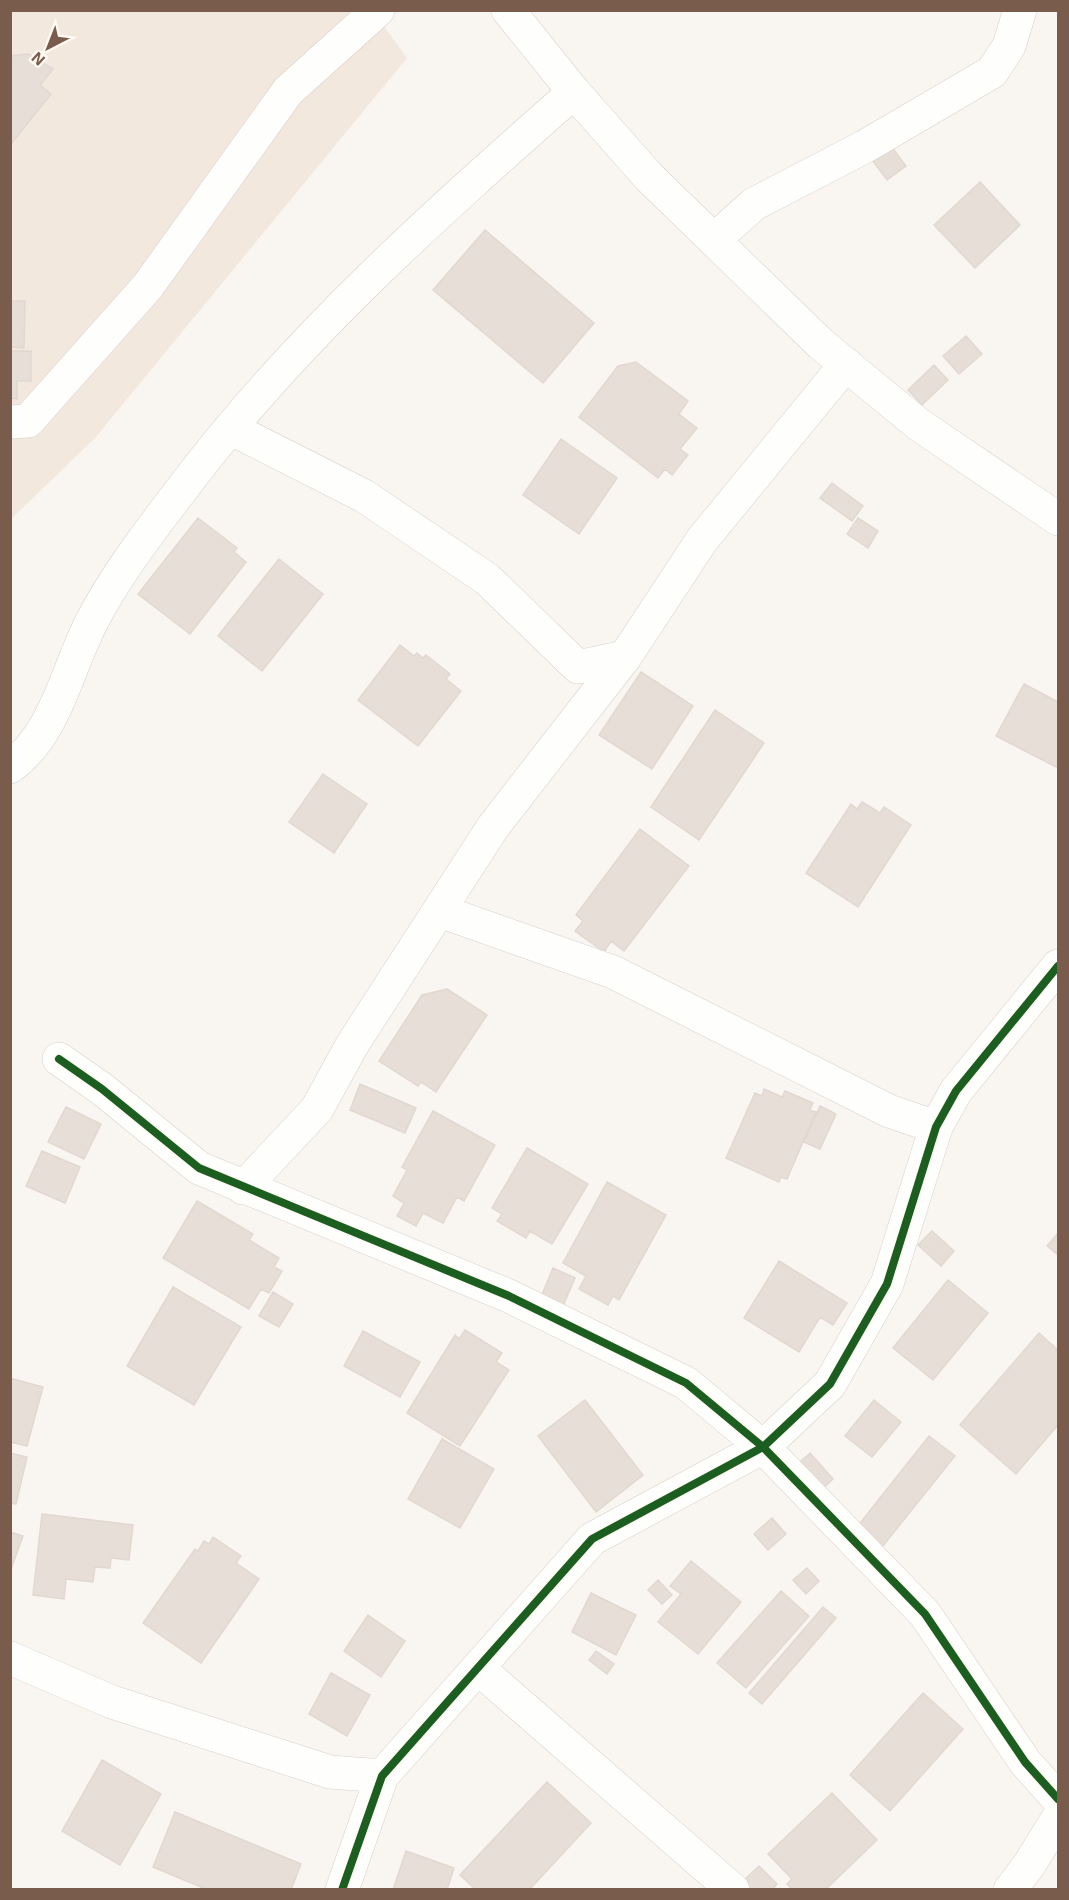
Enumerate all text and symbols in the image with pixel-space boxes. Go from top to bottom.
north arrow [18,18,78,78]
text: N [27,49,48,70]

